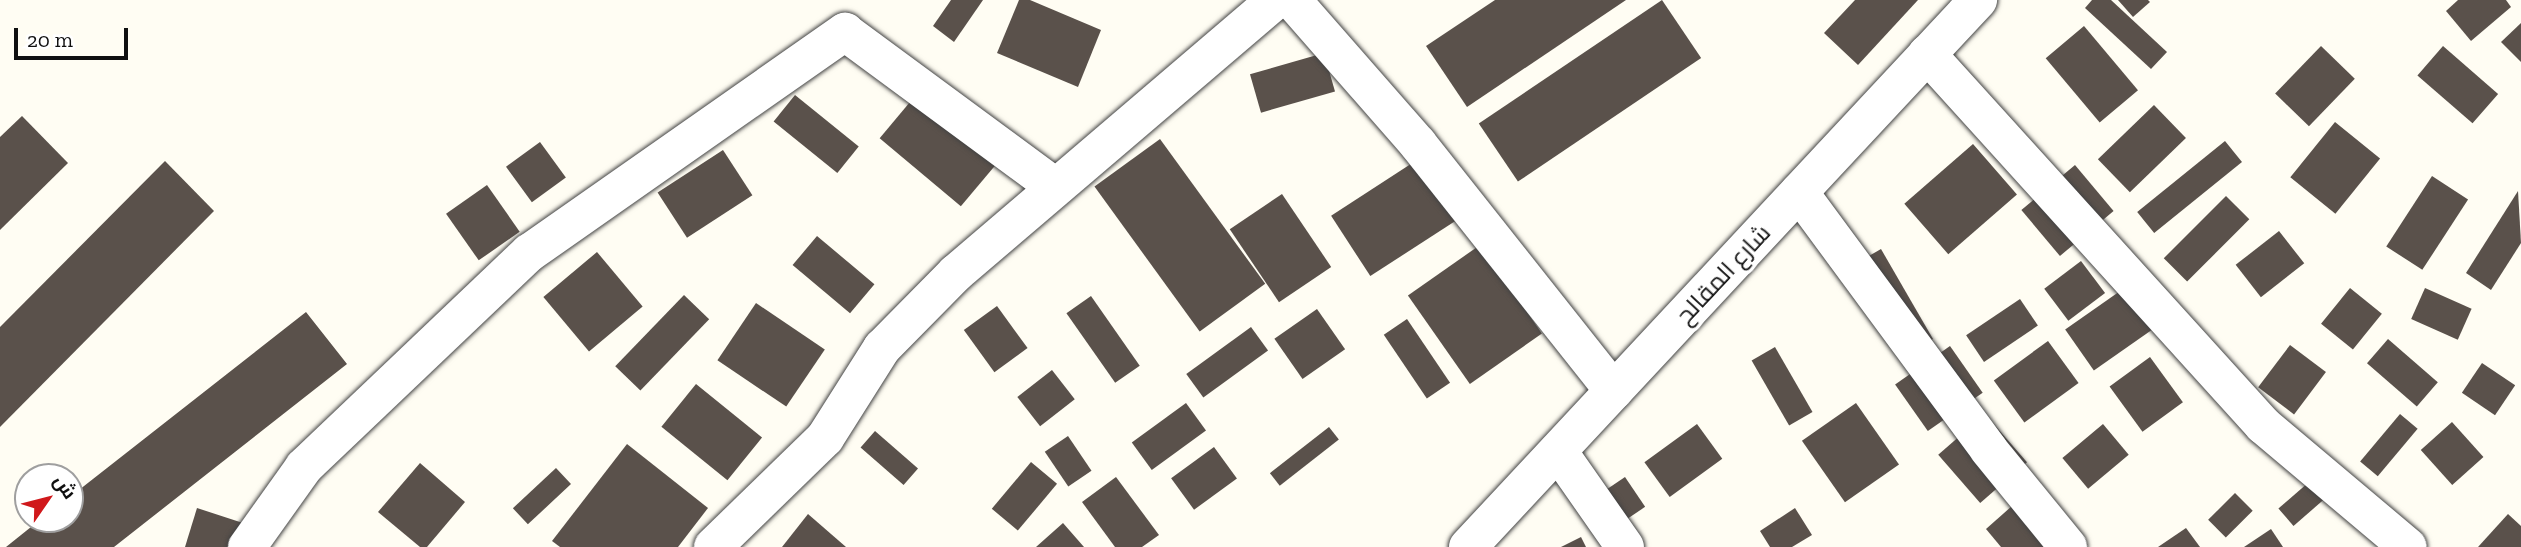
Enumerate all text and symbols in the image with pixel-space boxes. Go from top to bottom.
scale bar [18,14,131,58]
text: 20 m [27,27,73,52]
street label: شارع المقالح [1670,218,1776,330]
north arrow [14,463,84,533]
text: ش [49,470,81,503]

